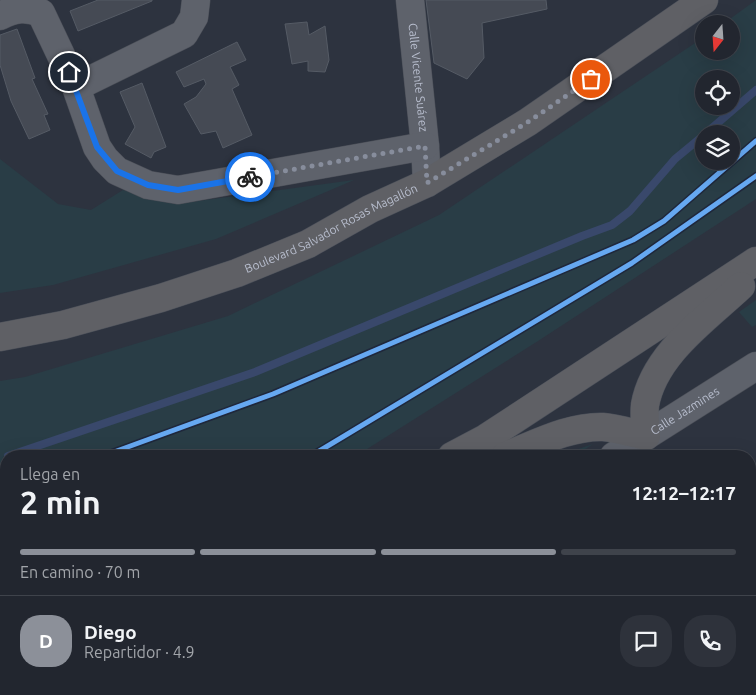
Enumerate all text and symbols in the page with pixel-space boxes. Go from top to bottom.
north arrow [695,15,740,60]
map controls [695,15,740,170]
street label: Calle Vicente Suárez [406,23,431,133]
pin [48,51,90,93]
icon: home [55,58,83,86]
pin [570,58,612,100]
icon: bag [577,65,605,93]
button: locate [695,70,740,115]
button: layers [695,125,740,170]
courier [225,152,275,202]
icon: bike [236,163,264,191]
street label: Boulevard Salvador Rosas Magallón [243,181,419,275]
street label: Calle Jazmines [648,384,721,437]
text: Llega en [20,465,80,483]
text: 12:12–12:17 [631,482,736,504]
text: 2 min [20,484,101,520]
text: En camino · 70 m [20,563,140,581]
button: chat [620,615,672,667]
button: phone [684,615,736,667]
text: Diego [84,621,137,643]
text: D [39,630,53,652]
text: Repartidor · 4.9 [84,643,195,661]

